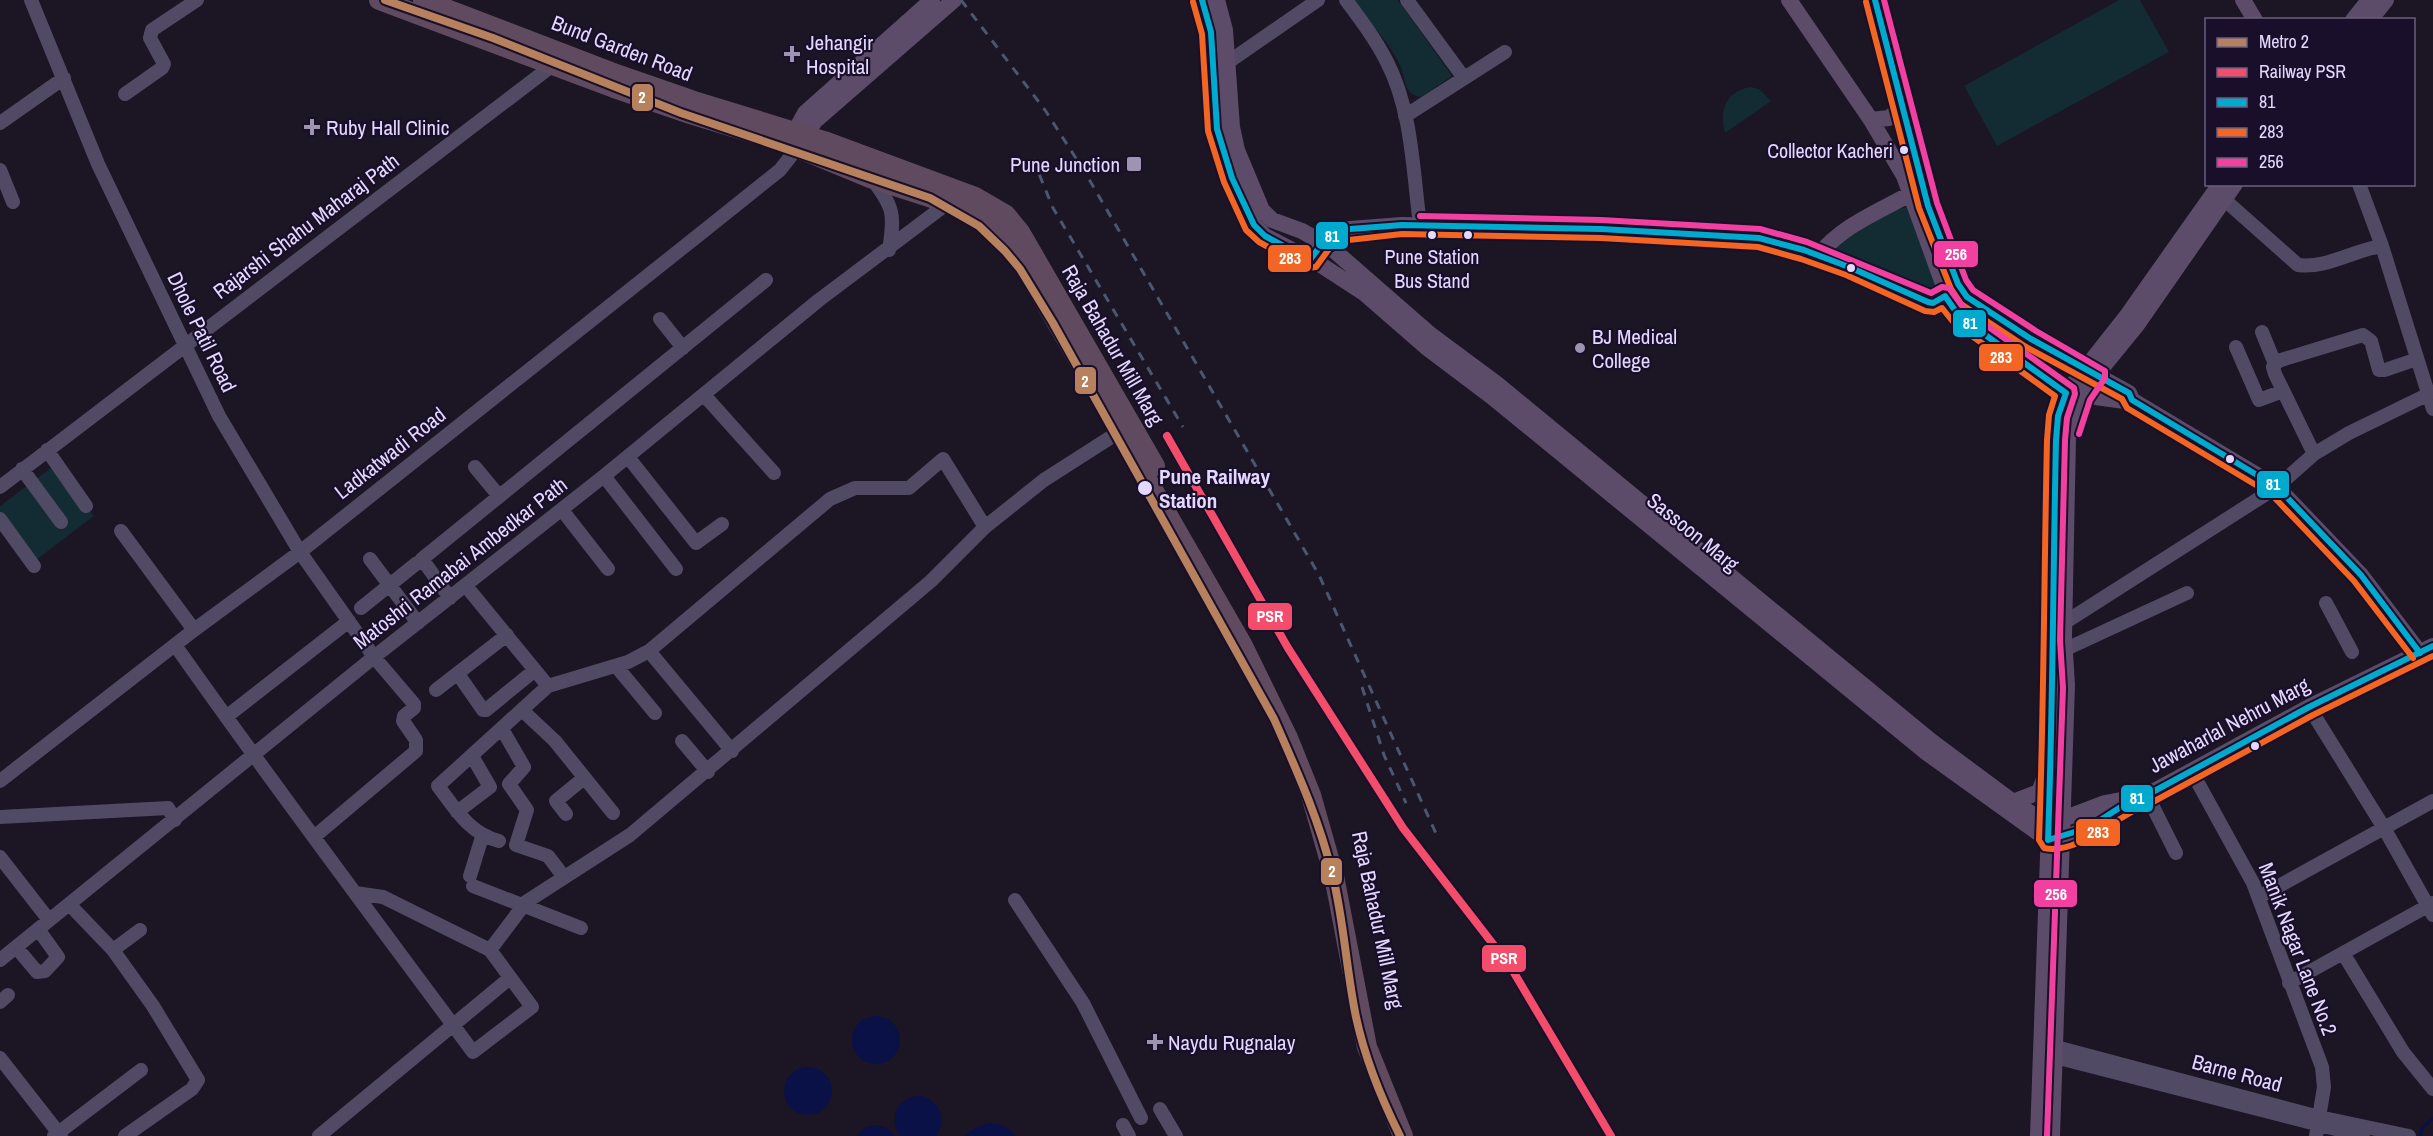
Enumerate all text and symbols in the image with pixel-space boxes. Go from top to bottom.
street label: Bund Garden Road [548,8,696,88]
legend [2205,18,2415,186]
place label: Jehangir Hospital [806,28,873,81]
text: Metro 2 [2259,29,2309,54]
marker: Jehangir Hospital [783,45,801,63]
text: Railway PSR [2259,59,2346,84]
line badge: 2 [631,83,654,112]
text: 2 [638,86,646,108]
text: 81 [2259,89,2276,114]
place label: Ruby Hall Clinic [326,113,449,142]
marker: Ruby Hall Clinic [303,118,321,136]
text: 283 [2259,119,2284,144]
place label: Collector Kacheri [1767,137,1893,164]
marker: Collector Kacheri [1898,144,1910,156]
street label: Rajarshi Shahu Maharaj Path [207,146,405,306]
text: 256 [2259,149,2284,174]
place label: Pune Junction [1010,150,1120,179]
marker: Pune Junction [1125,155,1143,173]
line badge: 81 [1315,221,1349,250]
text: 81 [1325,225,1340,247]
marker: Pune Station Bus Stand [1426,229,1438,241]
unlabelled marker [1462,229,1474,241]
line badge: 256 [1933,240,1979,268]
place label: Pune Station Bus Stand [1385,243,1479,294]
text: 256 [1945,243,1967,265]
line badge: 283 [1267,244,1312,273]
text: 283 [1279,247,1301,269]
street label: Raja Bahadur Mill Marg [1055,259,1171,431]
unlabelled marker [1845,262,1857,274]
street label: Dhole Patil Road [160,267,244,397]
line badge: 81 [1952,309,1987,338]
text: 81 [1963,312,1978,334]
place label: BJ Medical College [1592,322,1677,375]
marker: BJ Medical College [1573,341,1587,355]
line badge: 283 [1978,343,2024,372]
text: 283 [1990,346,2012,368]
line badge: 2 [1074,366,1097,395]
text: 2 [1081,370,1089,392]
street label: Ladkatwadi Road [328,400,452,506]
unlabelled marker [2224,453,2236,465]
place label: Pune Railway Station [1159,462,1270,515]
street label: Matoshri Ramabai Ambedkar Path [347,470,573,656]
line badge: 81 [2256,470,2290,499]
text: 81 [2266,473,2281,495]
marker: Pune Railway Station [1136,479,1154,497]
street label: Sassoon Marg [1641,486,1746,578]
line badge: PSR [1247,602,1293,631]
text: PSR [1257,605,1284,627]
street label: Jawaharlal Nehru Marg [2144,670,2315,780]
unlabelled marker [2249,740,2261,752]
line badge: 81 [2120,784,2154,813]
text: 81 [2130,787,2145,809]
line badge: 283 [2075,818,2121,847]
text: 283 [2087,821,2109,843]
street label: Raja Bahadur Mill Marg [1345,829,1411,1012]
line badge: 2 [1320,857,1343,886]
street label: Manik Nagar Lane No.2 [2252,858,2344,1040]
text: 2 [1328,860,1336,882]
line badge: 256 [2033,879,2078,908]
text: 256 [2045,883,2067,905]
line badge: PSR [1481,944,1527,973]
text: PSR [1491,947,1518,969]
place label: Naydu Rugnalay [1168,1028,1296,1057]
marker: Naydu Rugnalay [1146,1033,1164,1051]
street label: Barne Road [2189,1047,2285,1099]

